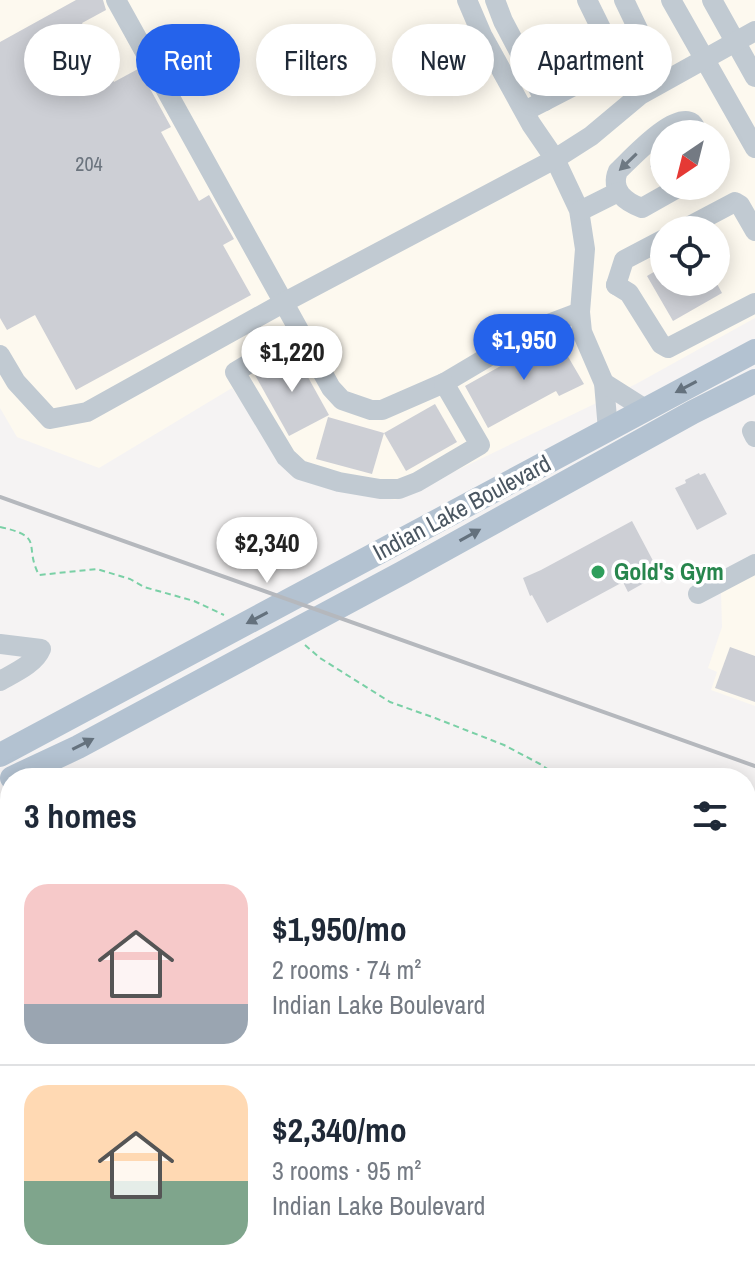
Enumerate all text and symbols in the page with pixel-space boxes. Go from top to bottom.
chip: Buy [24,24,120,96]
chip: Rent [136,24,240,96]
chip: Filters [256,24,376,96]
chip: New [392,24,494,96]
chip: Apartment [510,24,672,96]
north arrow [650,120,730,200]
map controls [650,120,730,296]
house number: 204 [75,150,103,177]
one-way arrow [619,152,638,170]
button: locate [650,216,730,296]
pin: $1,950 [459,314,589,382]
text: $1,950 [491,322,557,357]
pin: $1,220 [227,326,357,394]
text: $1,220 [259,334,325,369]
one-way arrow [674,380,697,393]
street label: Indian Lake Boulevard [367,447,556,567]
pin: $2,340 [202,517,332,585]
text: $2,340 [234,525,300,560]
one-way arrow [459,529,481,543]
place label: Gold's Gym [614,555,724,587]
marker: Gold's Gym [589,563,607,581]
one-way arrow [246,611,268,625]
one-way arrow [71,738,94,751]
text: 3 homes [24,793,137,839]
icon: filters [688,794,732,838]
text: $1,950/mo [272,906,407,952]
icon: home [88,916,184,1012]
text: 2 rooms · 74 m² [272,952,421,987]
text: Indian Lake Boulevard [272,987,485,1022]
text: $2,340/mo [272,1107,407,1153]
icon: home [88,1117,184,1213]
text: 3 rooms · 95 m² [272,1153,421,1188]
text: Indian Lake Boulevard [272,1188,485,1223]

